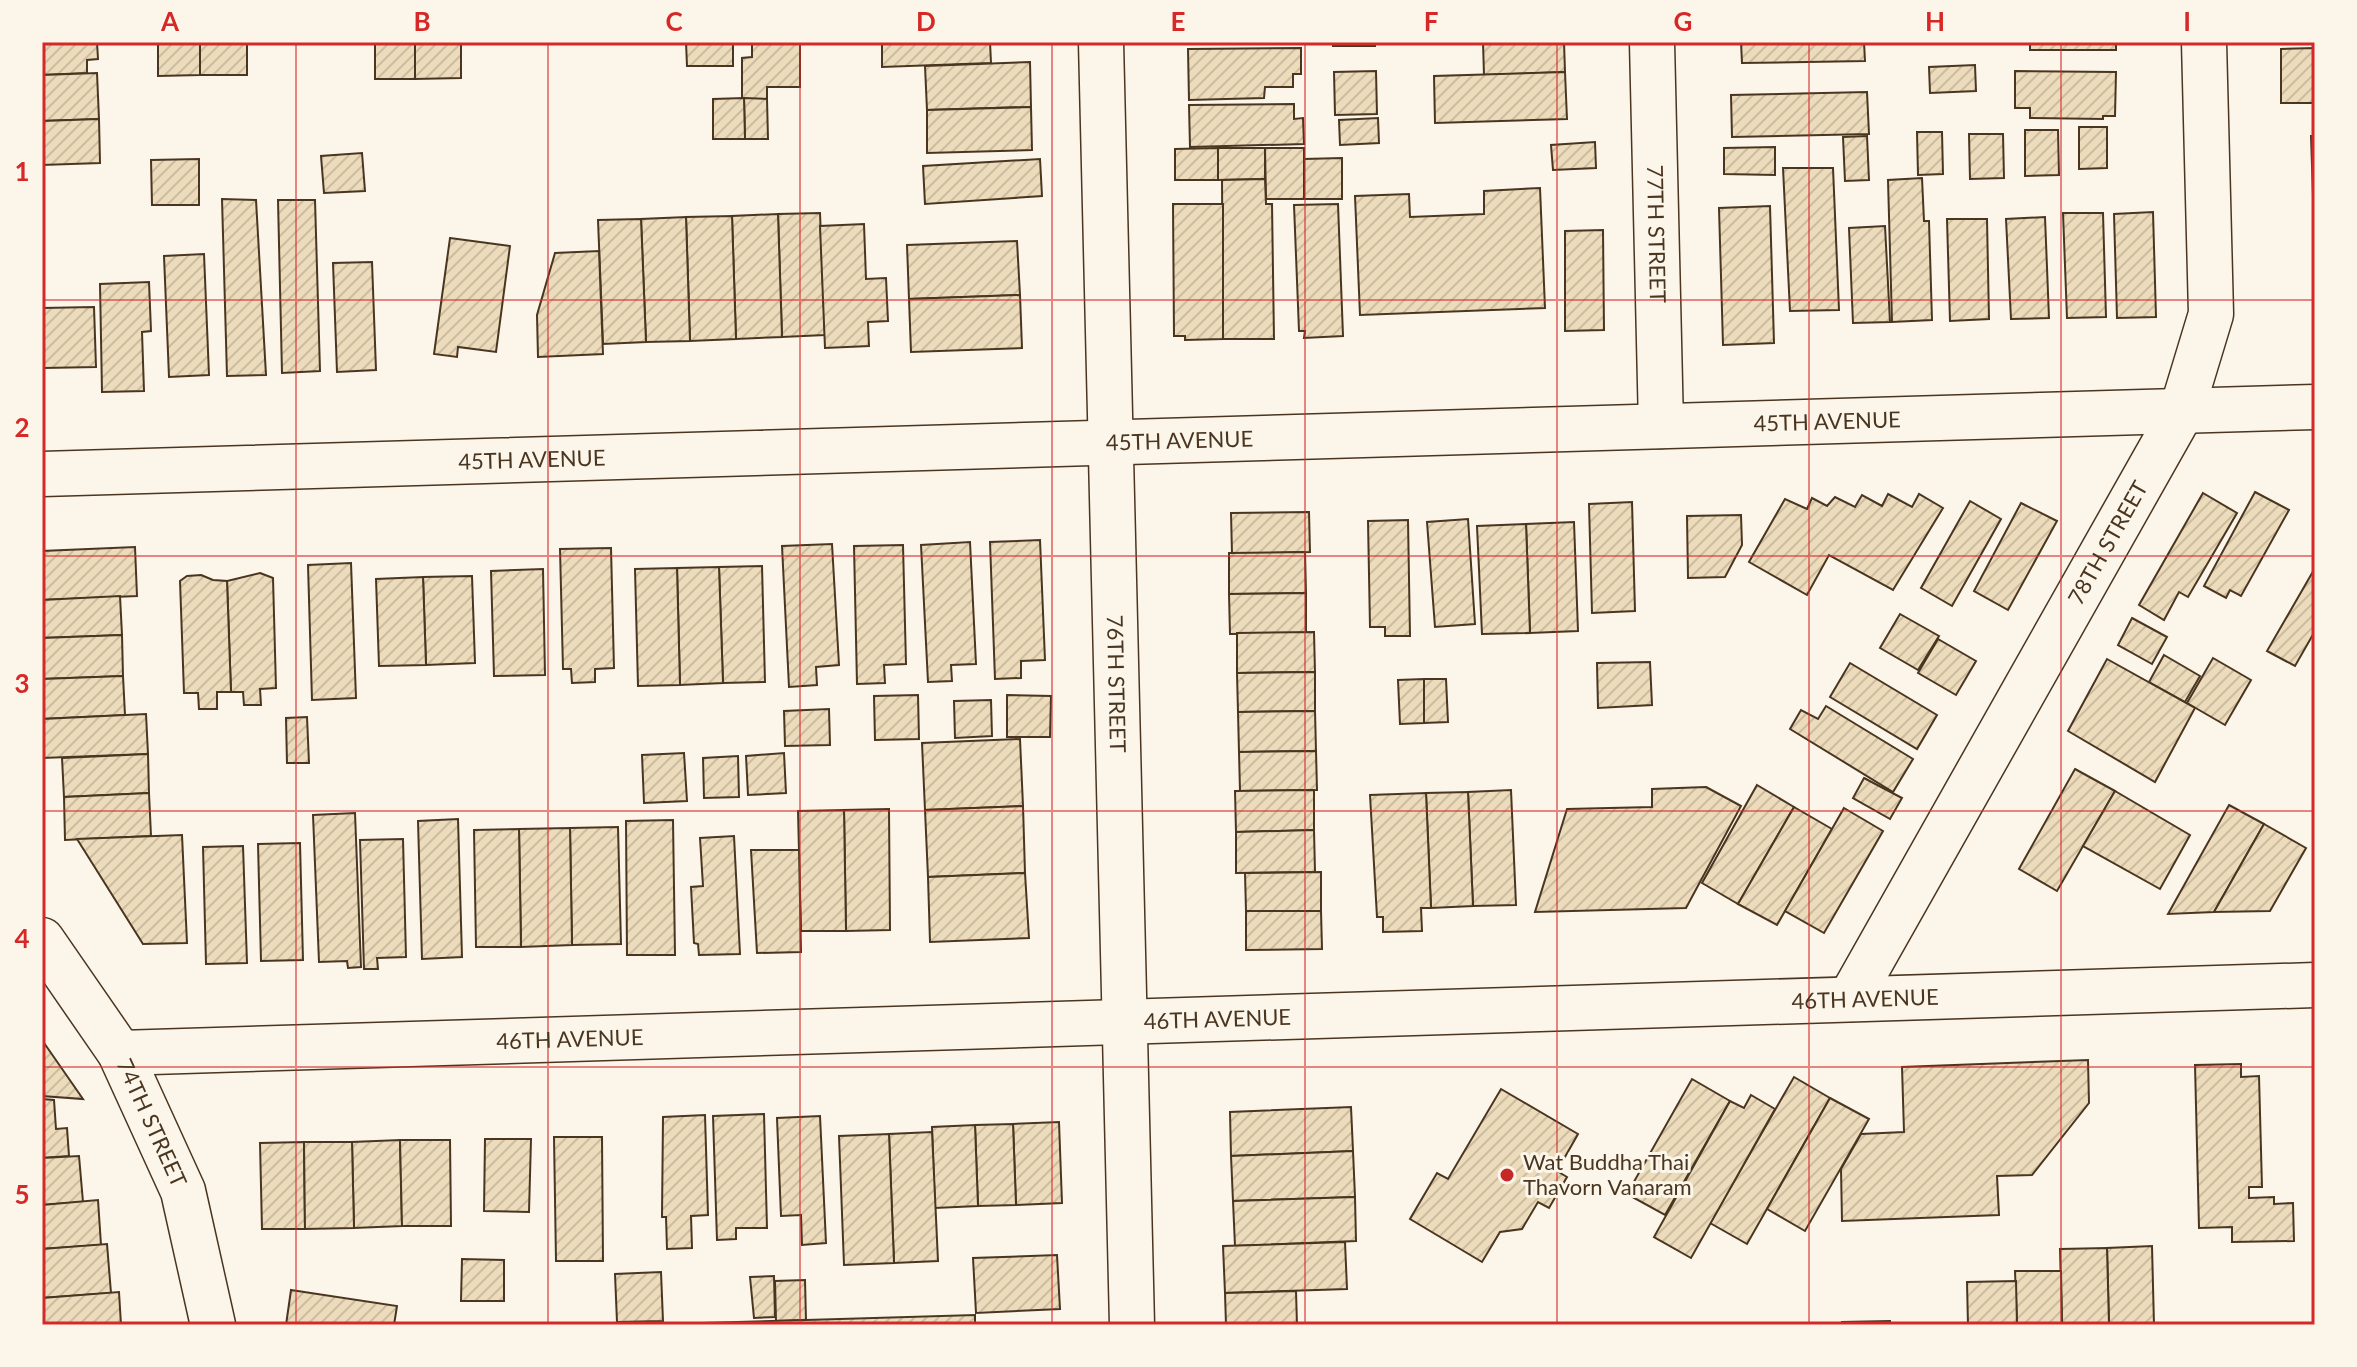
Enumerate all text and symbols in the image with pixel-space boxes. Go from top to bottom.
text: A [160,5,180,37]
text: B [413,5,431,37]
text: C [665,5,683,37]
text: D [916,5,936,37]
text: E [1171,5,1185,37]
text: F [1424,5,1438,37]
text: G [1674,5,1692,37]
text: H [1925,5,1945,37]
text: I [2183,5,2191,37]
text: 1 [14,155,30,187]
street label: 77TH STREET [1642,165,1672,303]
street label: 45TH AVENUE [1753,405,1901,437]
text: 2 [14,411,30,443]
street label: 45TH AVENUE [1105,424,1253,456]
street label: 45TH AVENUE [458,443,606,475]
street label: 78TH STREET [2062,476,2153,609]
street label: 76TH STREET [1102,614,1132,753]
text: 3 [14,667,30,699]
text: 4 [14,922,30,954]
street label: 46TH AVENUE [1791,983,1939,1014]
street label: 46TH AVENUE [1143,1003,1291,1034]
street label: 46TH AVENUE [496,1023,644,1054]
street label: 74TH STREET [111,1054,193,1191]
place label: Wat Buddha Thai Thavorn Vanaram [1523,1148,1692,1200]
marker: Wat Buddha Thai Thavorn Vanaram [1498,1166,1516,1184]
text: 5 [14,1178,30,1210]

